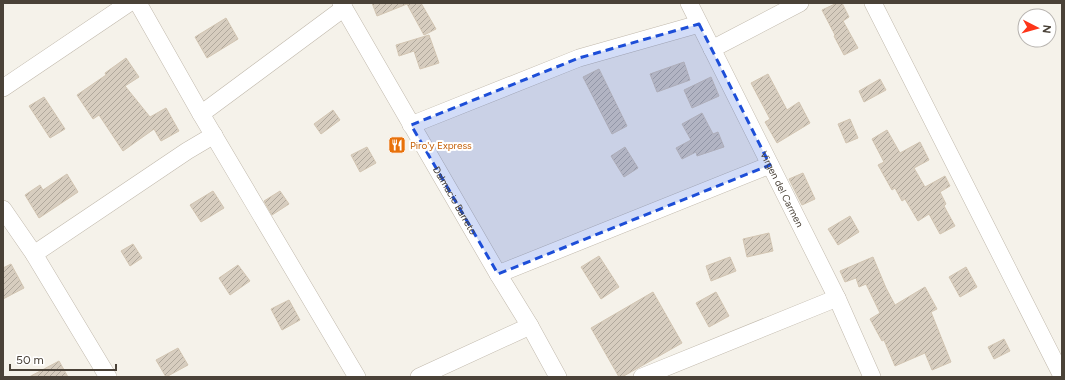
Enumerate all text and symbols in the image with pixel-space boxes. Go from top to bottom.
north arrow [1017,8,1057,48]
text: N [1040,24,1053,34]
restaurant icon: Piro'y Express [387,135,407,155]
place label: Piro'y Express [410,139,472,152]
street label: Virgen del Carmen [757,149,807,230]
street label: Dalmacio Barreto [430,164,480,237]
scale bar [10,346,116,372]
text: 50 m [16,353,44,367]

